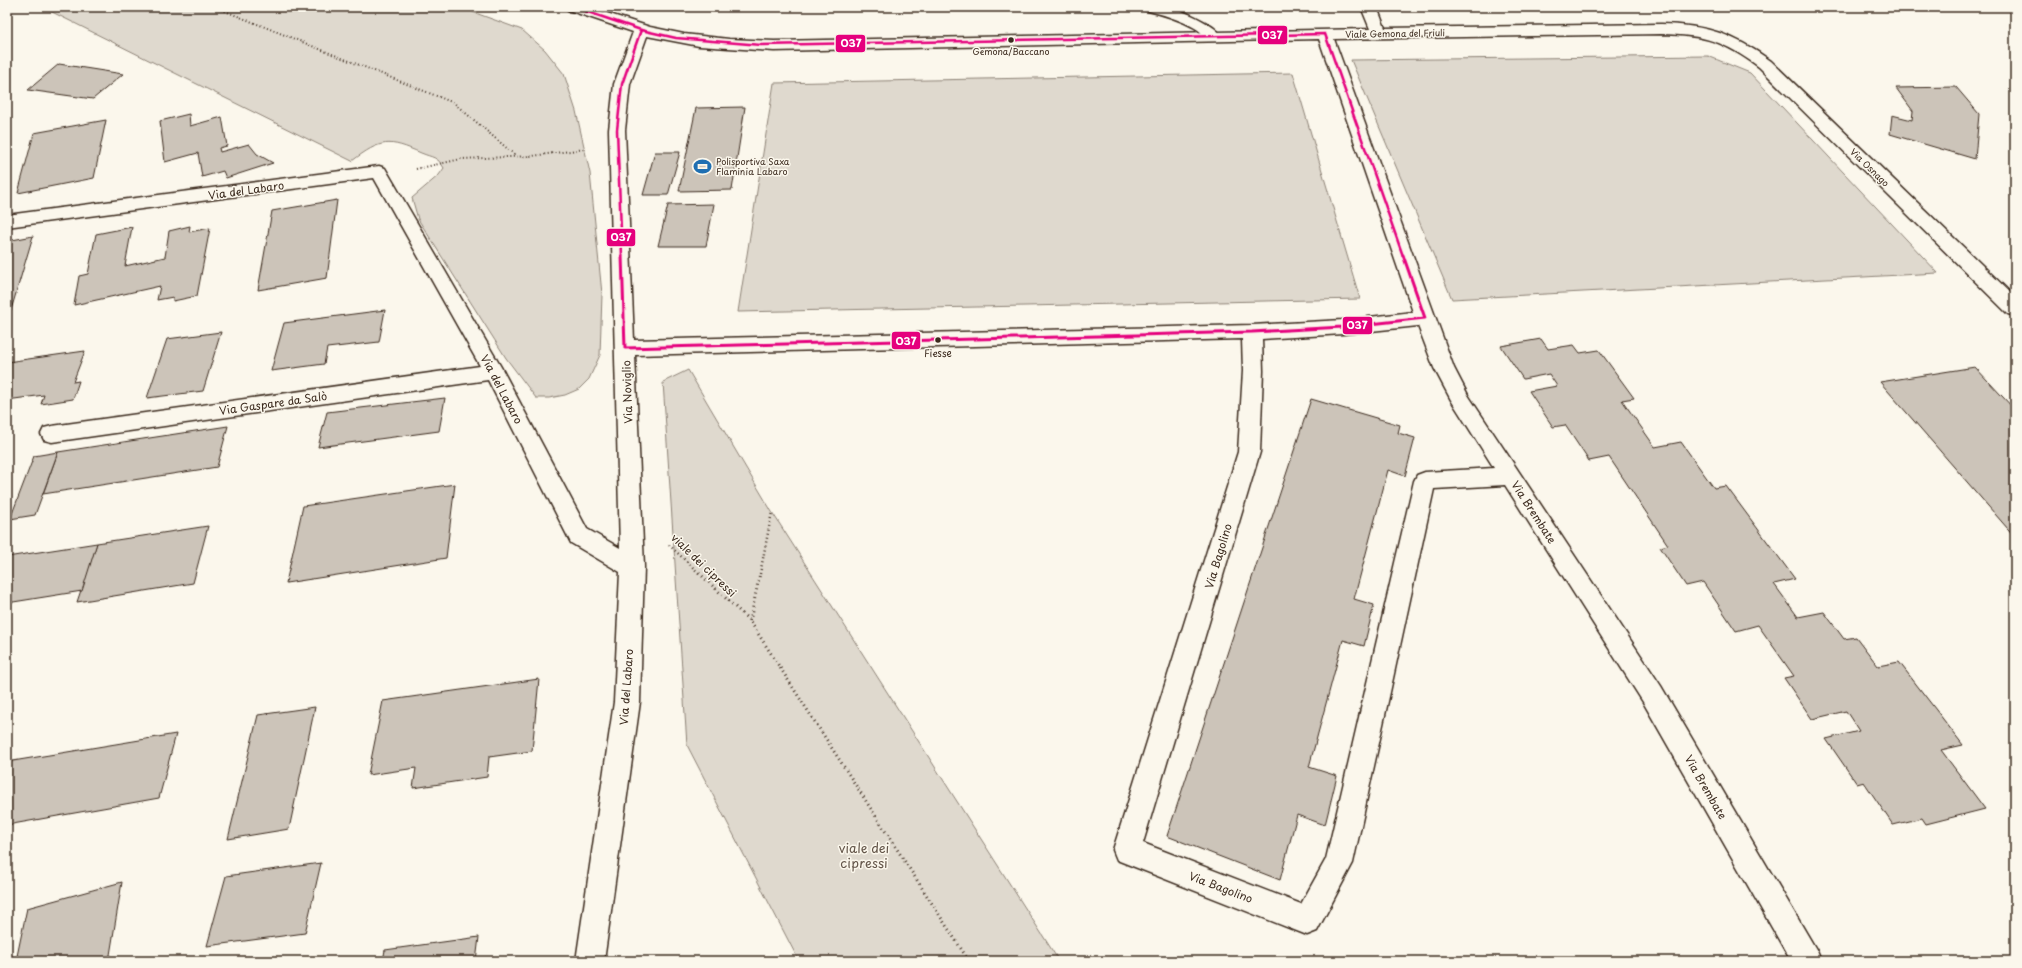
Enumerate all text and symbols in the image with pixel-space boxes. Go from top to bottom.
line badge: 037 [1257,25,1288,45]
street label: Viale Gemona del Friuli [1345,25,1445,41]
text: 037 [1262,26,1283,43]
line badge: 037 [835,34,866,53]
text: 037 [841,34,862,51]
marker: Gemona/Baccano [1006,35,1016,45]
place label: Gemona/Baccano [973,44,1049,58]
street label: Via Osnago [1847,145,1893,189]
place label: Polisportiva Saxa Flaminia Labaro [716,154,790,178]
sports icon: Polisportiva Saxa Flaminia Labaro [693,156,713,176]
street label: Via del Labaro [207,176,285,204]
line badge: 037 [606,228,636,247]
text: 037 [611,228,632,245]
line badge: 037 [1342,316,1373,335]
text: 037 [1347,316,1368,333]
line badge: 037 [891,331,921,350]
text: 037 [896,332,917,349]
marker: Fiesse [933,335,943,345]
place label: Fiesse [924,345,952,360]
street label: Via del Labaro [477,351,527,427]
street label: Via Noviglio [617,360,637,424]
street label: Via Gaspare da Salò [218,387,328,419]
street label: Via Brembate [1507,477,1561,547]
street label: Via Bagolino [1200,521,1236,591]
street label: viale dei cipressi [668,529,740,601]
street label: Via del Labaro [615,648,637,726]
street label: Via Brembate [1681,752,1731,823]
park label: viale dei cipressi [839,838,889,872]
street label: Via Bagolino [1187,867,1255,907]

